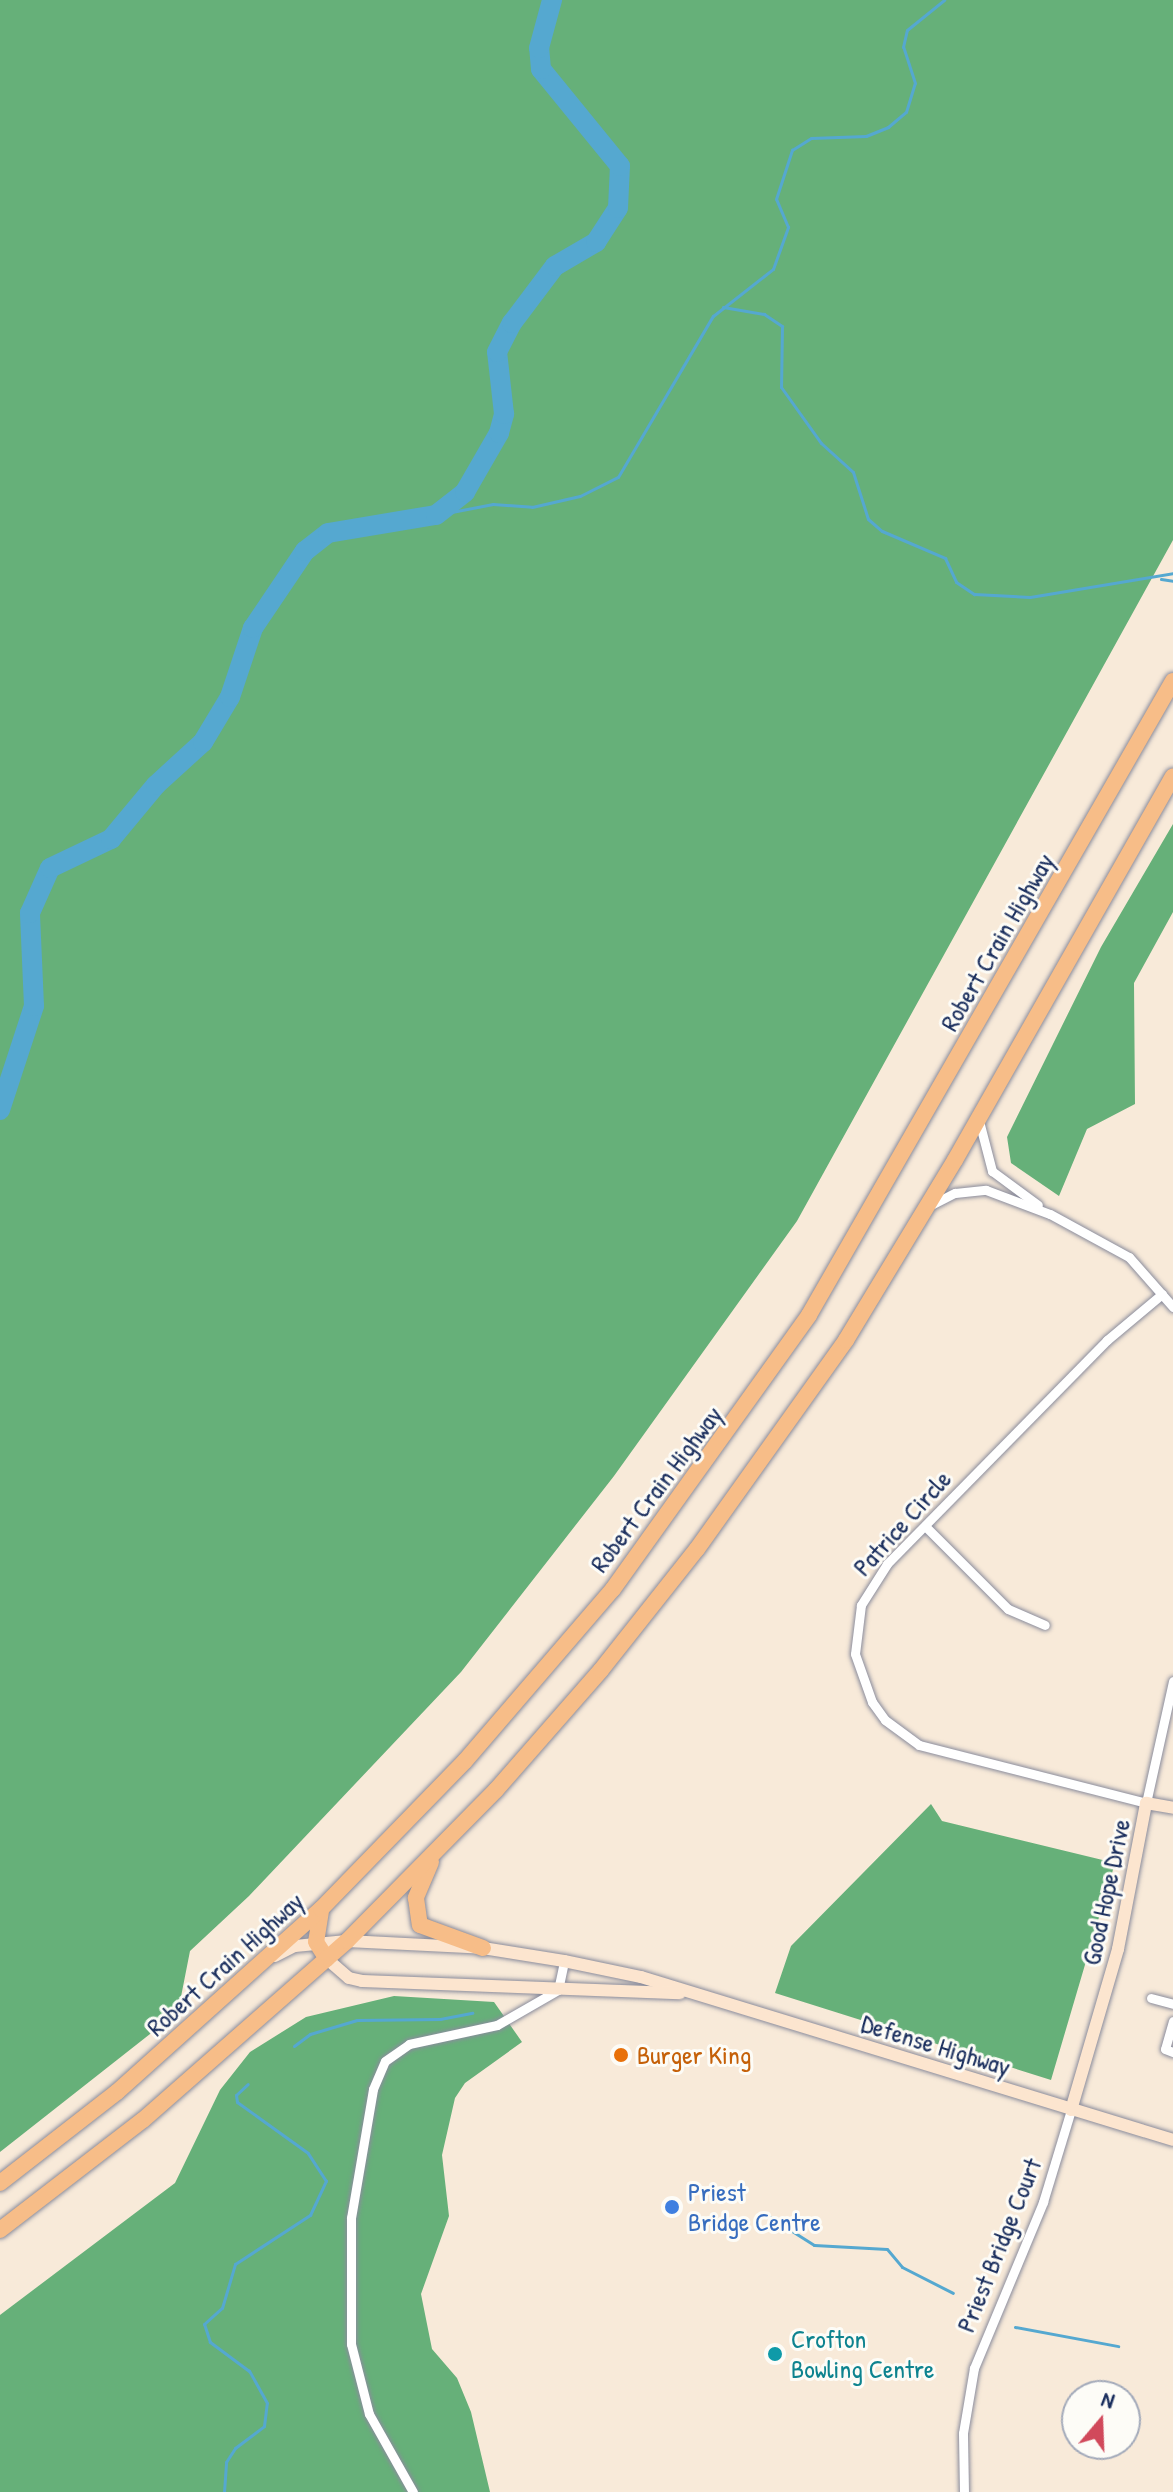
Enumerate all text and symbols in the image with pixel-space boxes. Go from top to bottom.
street label: Robert Crain Highway [933,848,1061,1036]
street label: Robert Crain Highway [583,1400,729,1578]
street label: Patrice Circle [846,1464,958,1582]
street label: Good Hope Drive [1075,1816,1137,1968]
street label: Robert Crain Highway [140,1885,310,2043]
street label: Defense Highway [858,2008,1014,2082]
place label: Burger King [637,2039,751,2071]
marker: Burger King [612,2046,630,2064]
street label: Priest Bridge Court [950,2154,1048,2336]
place label: Priest Bridge Centre [688,2176,821,2238]
marker: Priest Bridge Centre [663,2198,681,2216]
place label: Crofton Bowling Centre [791,2323,934,2384]
marker: Crofton Bowling Centre [766,2345,784,2363]
north arrow [1061,2380,1141,2460]
text: N [1098,2383,1119,2415]

